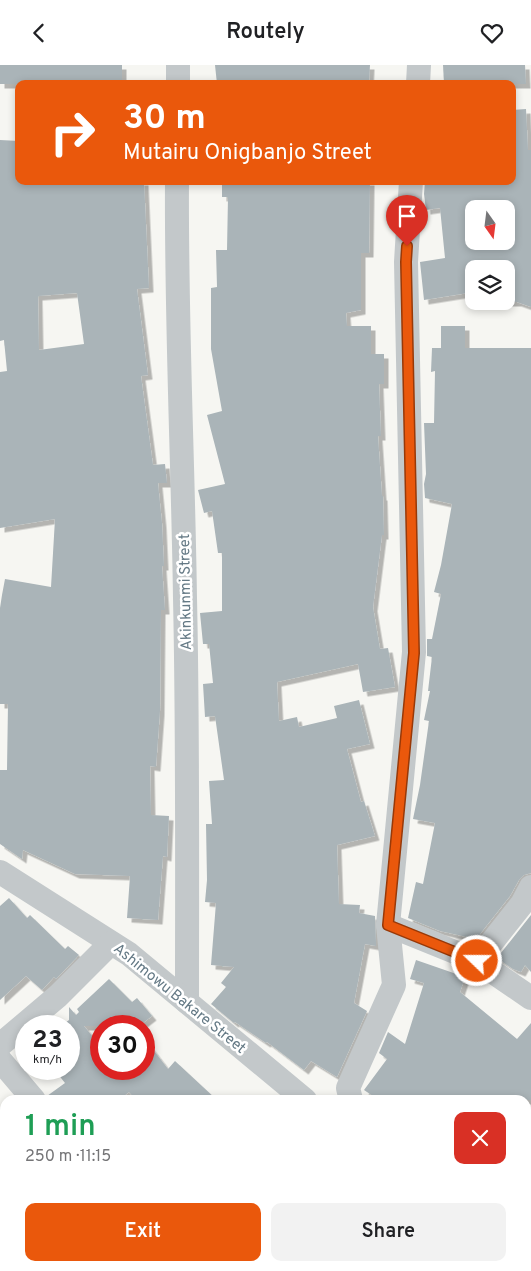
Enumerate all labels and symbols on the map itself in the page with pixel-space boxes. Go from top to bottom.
pin [386,195,428,246]
north arrow [465,200,515,250]
street label: Akinkunmi Street [176,533,197,650]
position arrow [450,934,502,986]
street label: Ashimowu Bakare Street [109,940,249,1059]
speed limit sign: 30 [90,1015,155,1080]

